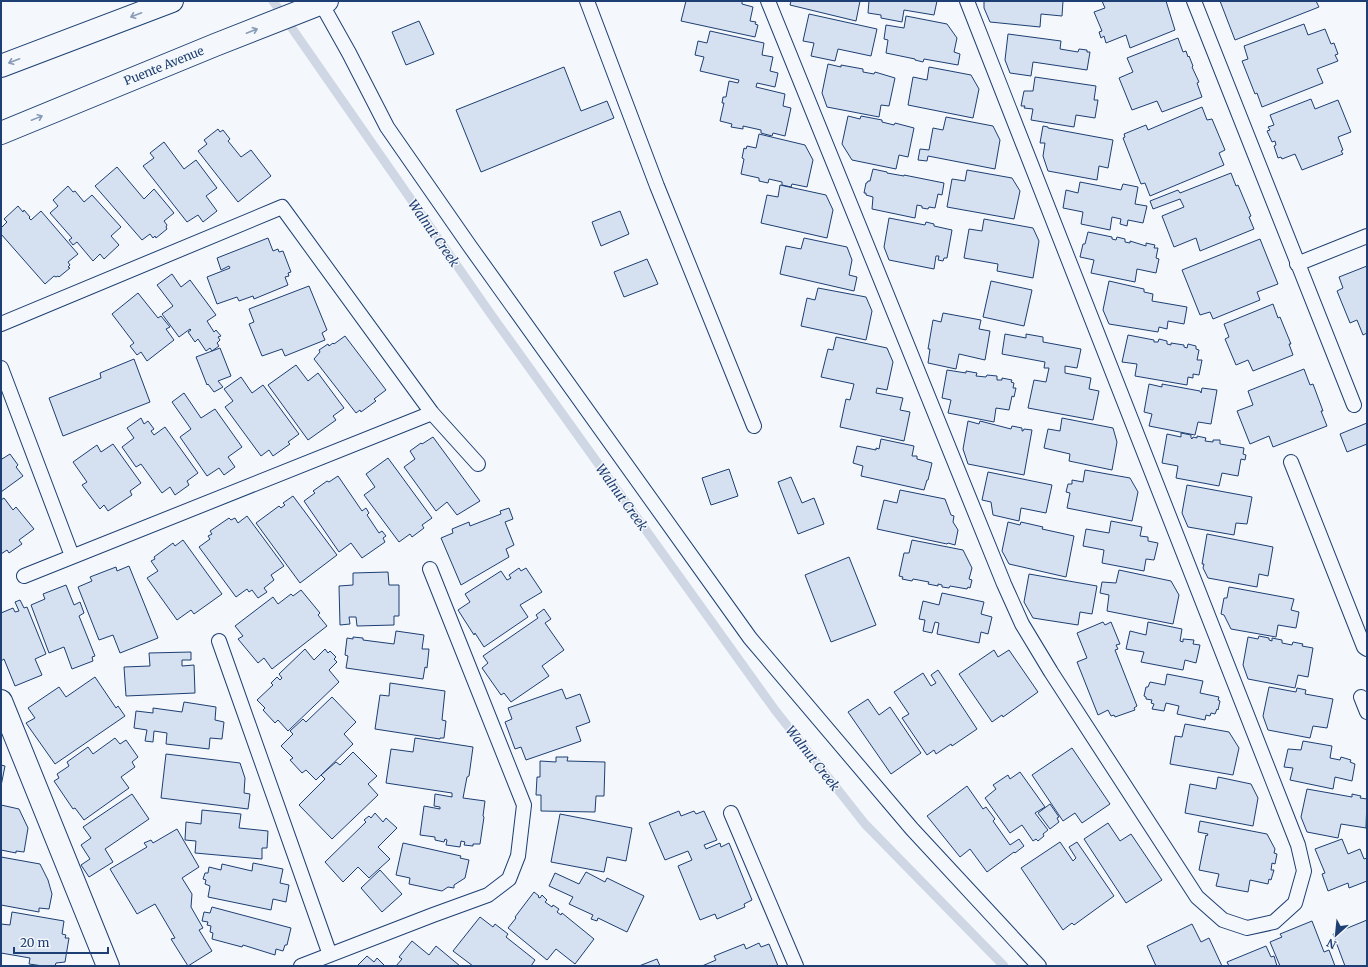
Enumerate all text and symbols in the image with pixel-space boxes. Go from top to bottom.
one-way arrow [130,11,142,19]
one-way arrow [245,26,257,34]
street label: Puente Avenue [122,43,206,88]
one-way arrow [9,57,21,65]
one-way arrow [31,114,43,122]
water label: Walnut Creek [404,196,463,270]
water label: Walnut Creek [592,461,651,534]
water label: Walnut Creek [782,722,843,794]
north arrow [1316,915,1356,955]
scale bar [14,929,108,955]
text: 20 m [20,935,49,950]
text: N [1324,936,1339,952]

